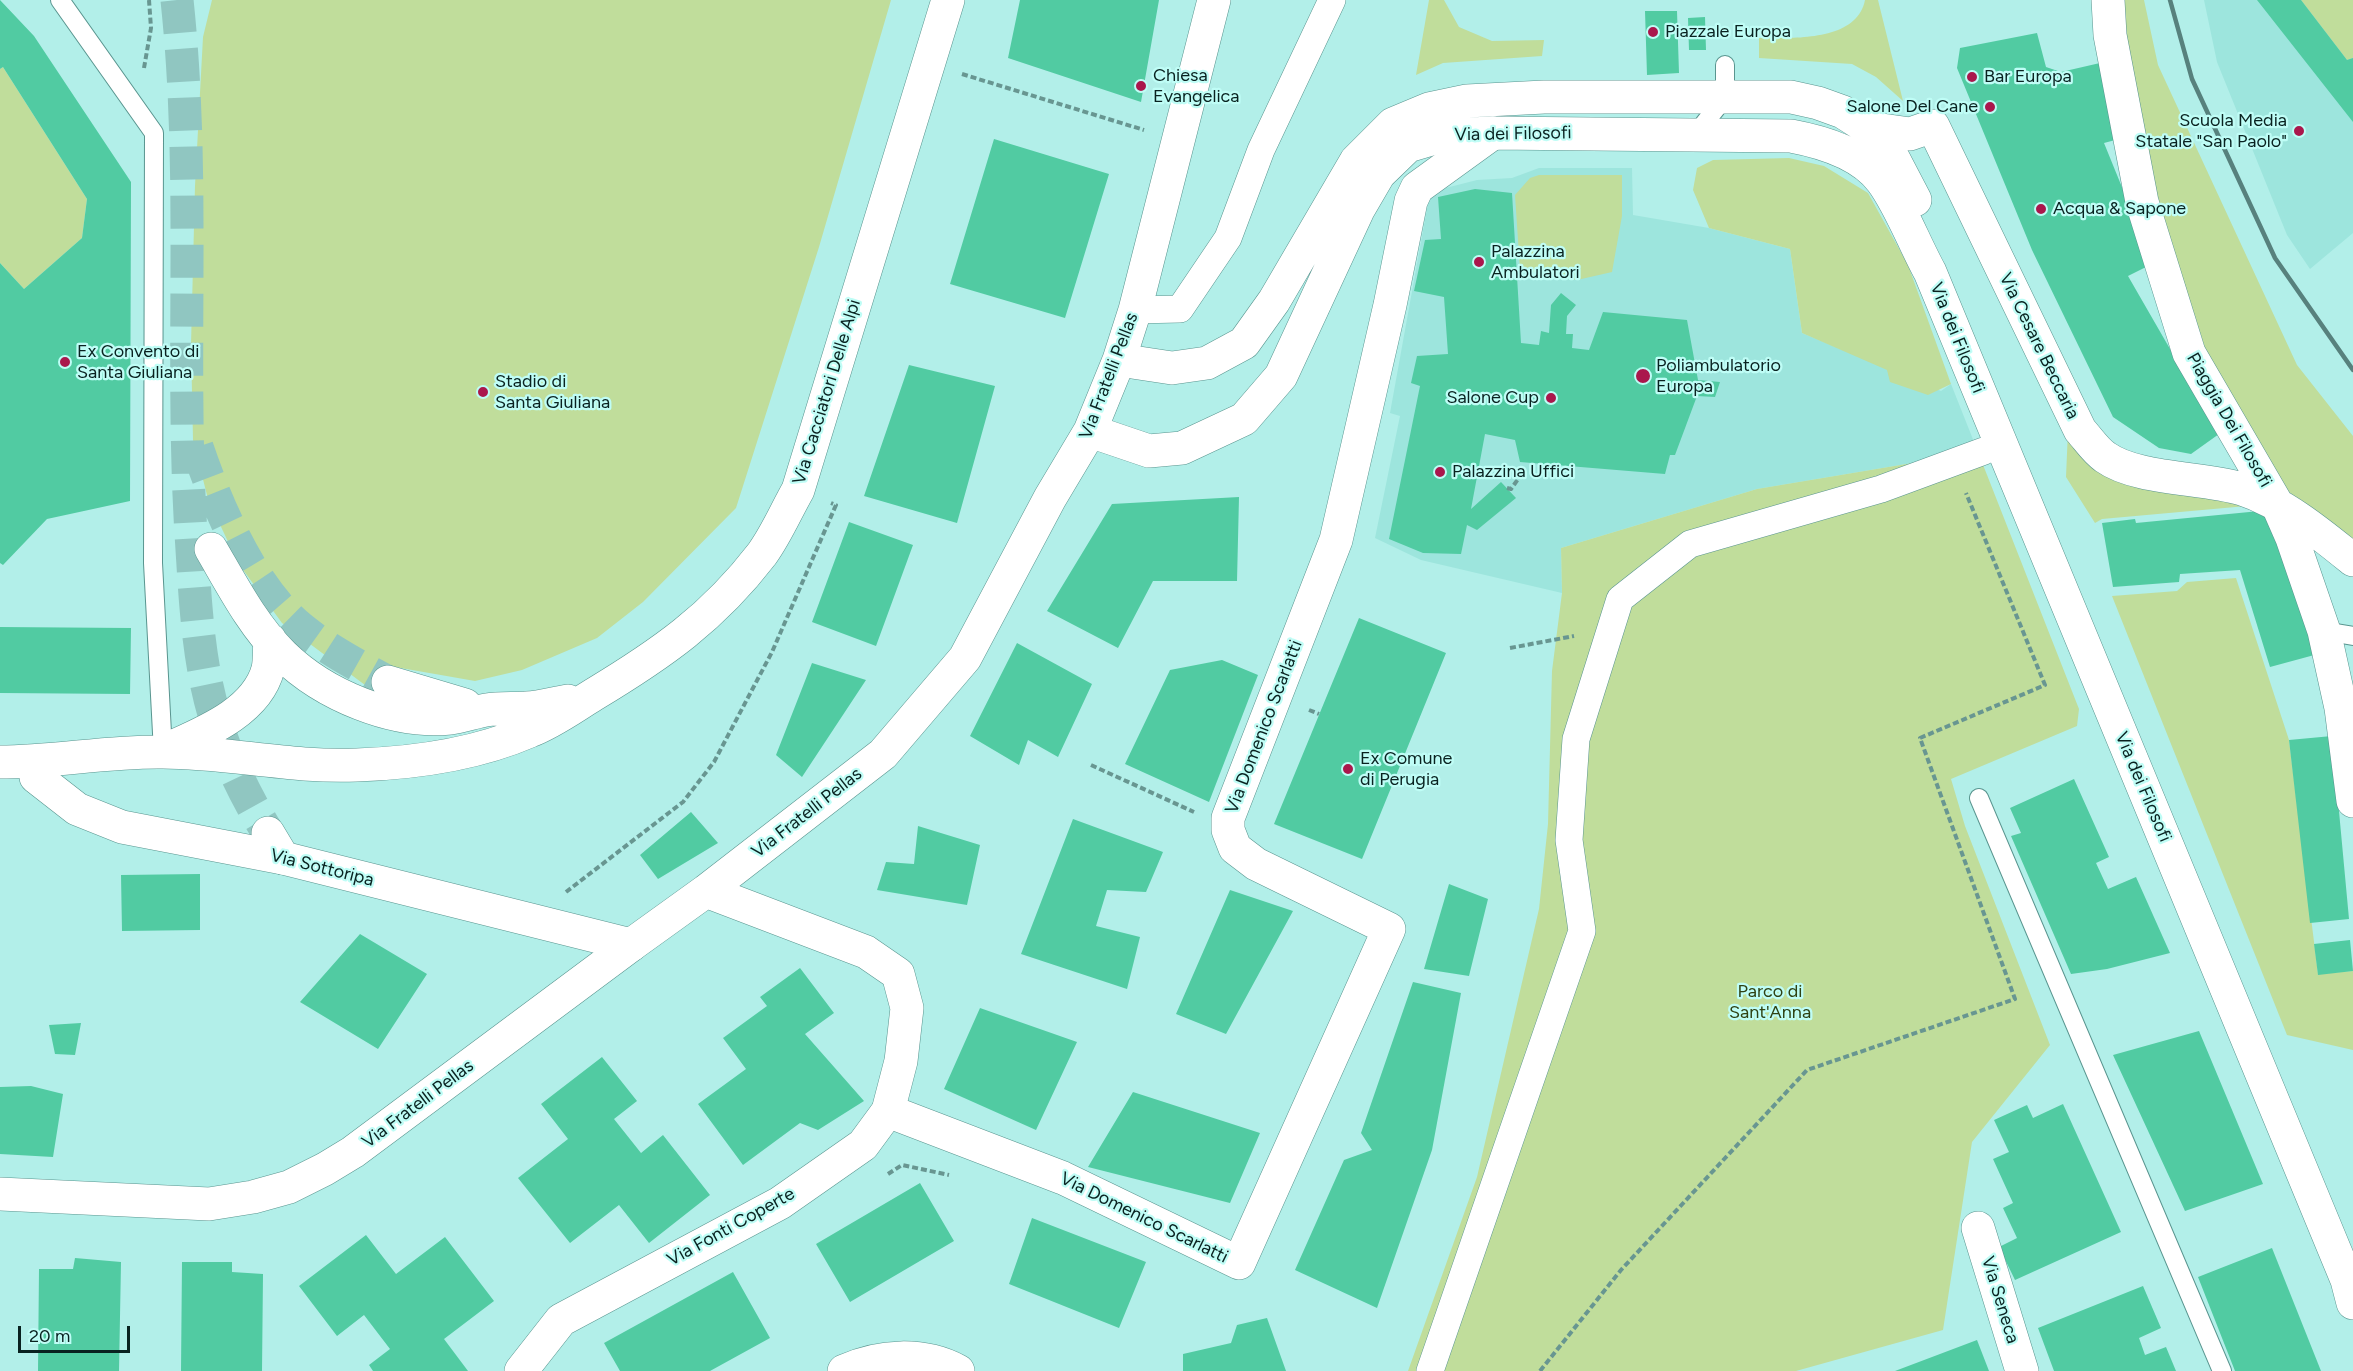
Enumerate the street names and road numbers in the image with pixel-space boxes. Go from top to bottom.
street label: Via dei Filosofi [1454,122,1572,146]
street label: Via Cesare Beccaria [1994,269,2084,423]
street label: Via dei Filosofi [1925,280,1989,396]
street label: Via Cacciatori Delle Alpi [789,297,865,487]
street label: Via Fratelli Pellas [1075,310,1143,442]
street label: Piaggia Dei Filosofi [2182,349,2276,491]
street label: Via Domenico Scarlatti [1221,637,1307,817]
street label: Via dei Filosofi [2110,729,2176,845]
street label: Via Fratelli Pellas [748,763,866,863]
street label: Via Sottoripa [268,845,376,891]
street label: Via Fratelli Pellas [358,1055,478,1153]
street label: Via Domenico Scarlatti [1057,1168,1231,1268]
street label: Via Fonti Coperte [663,1183,799,1271]
street label: Via Seneca [1977,1254,2023,1346]

